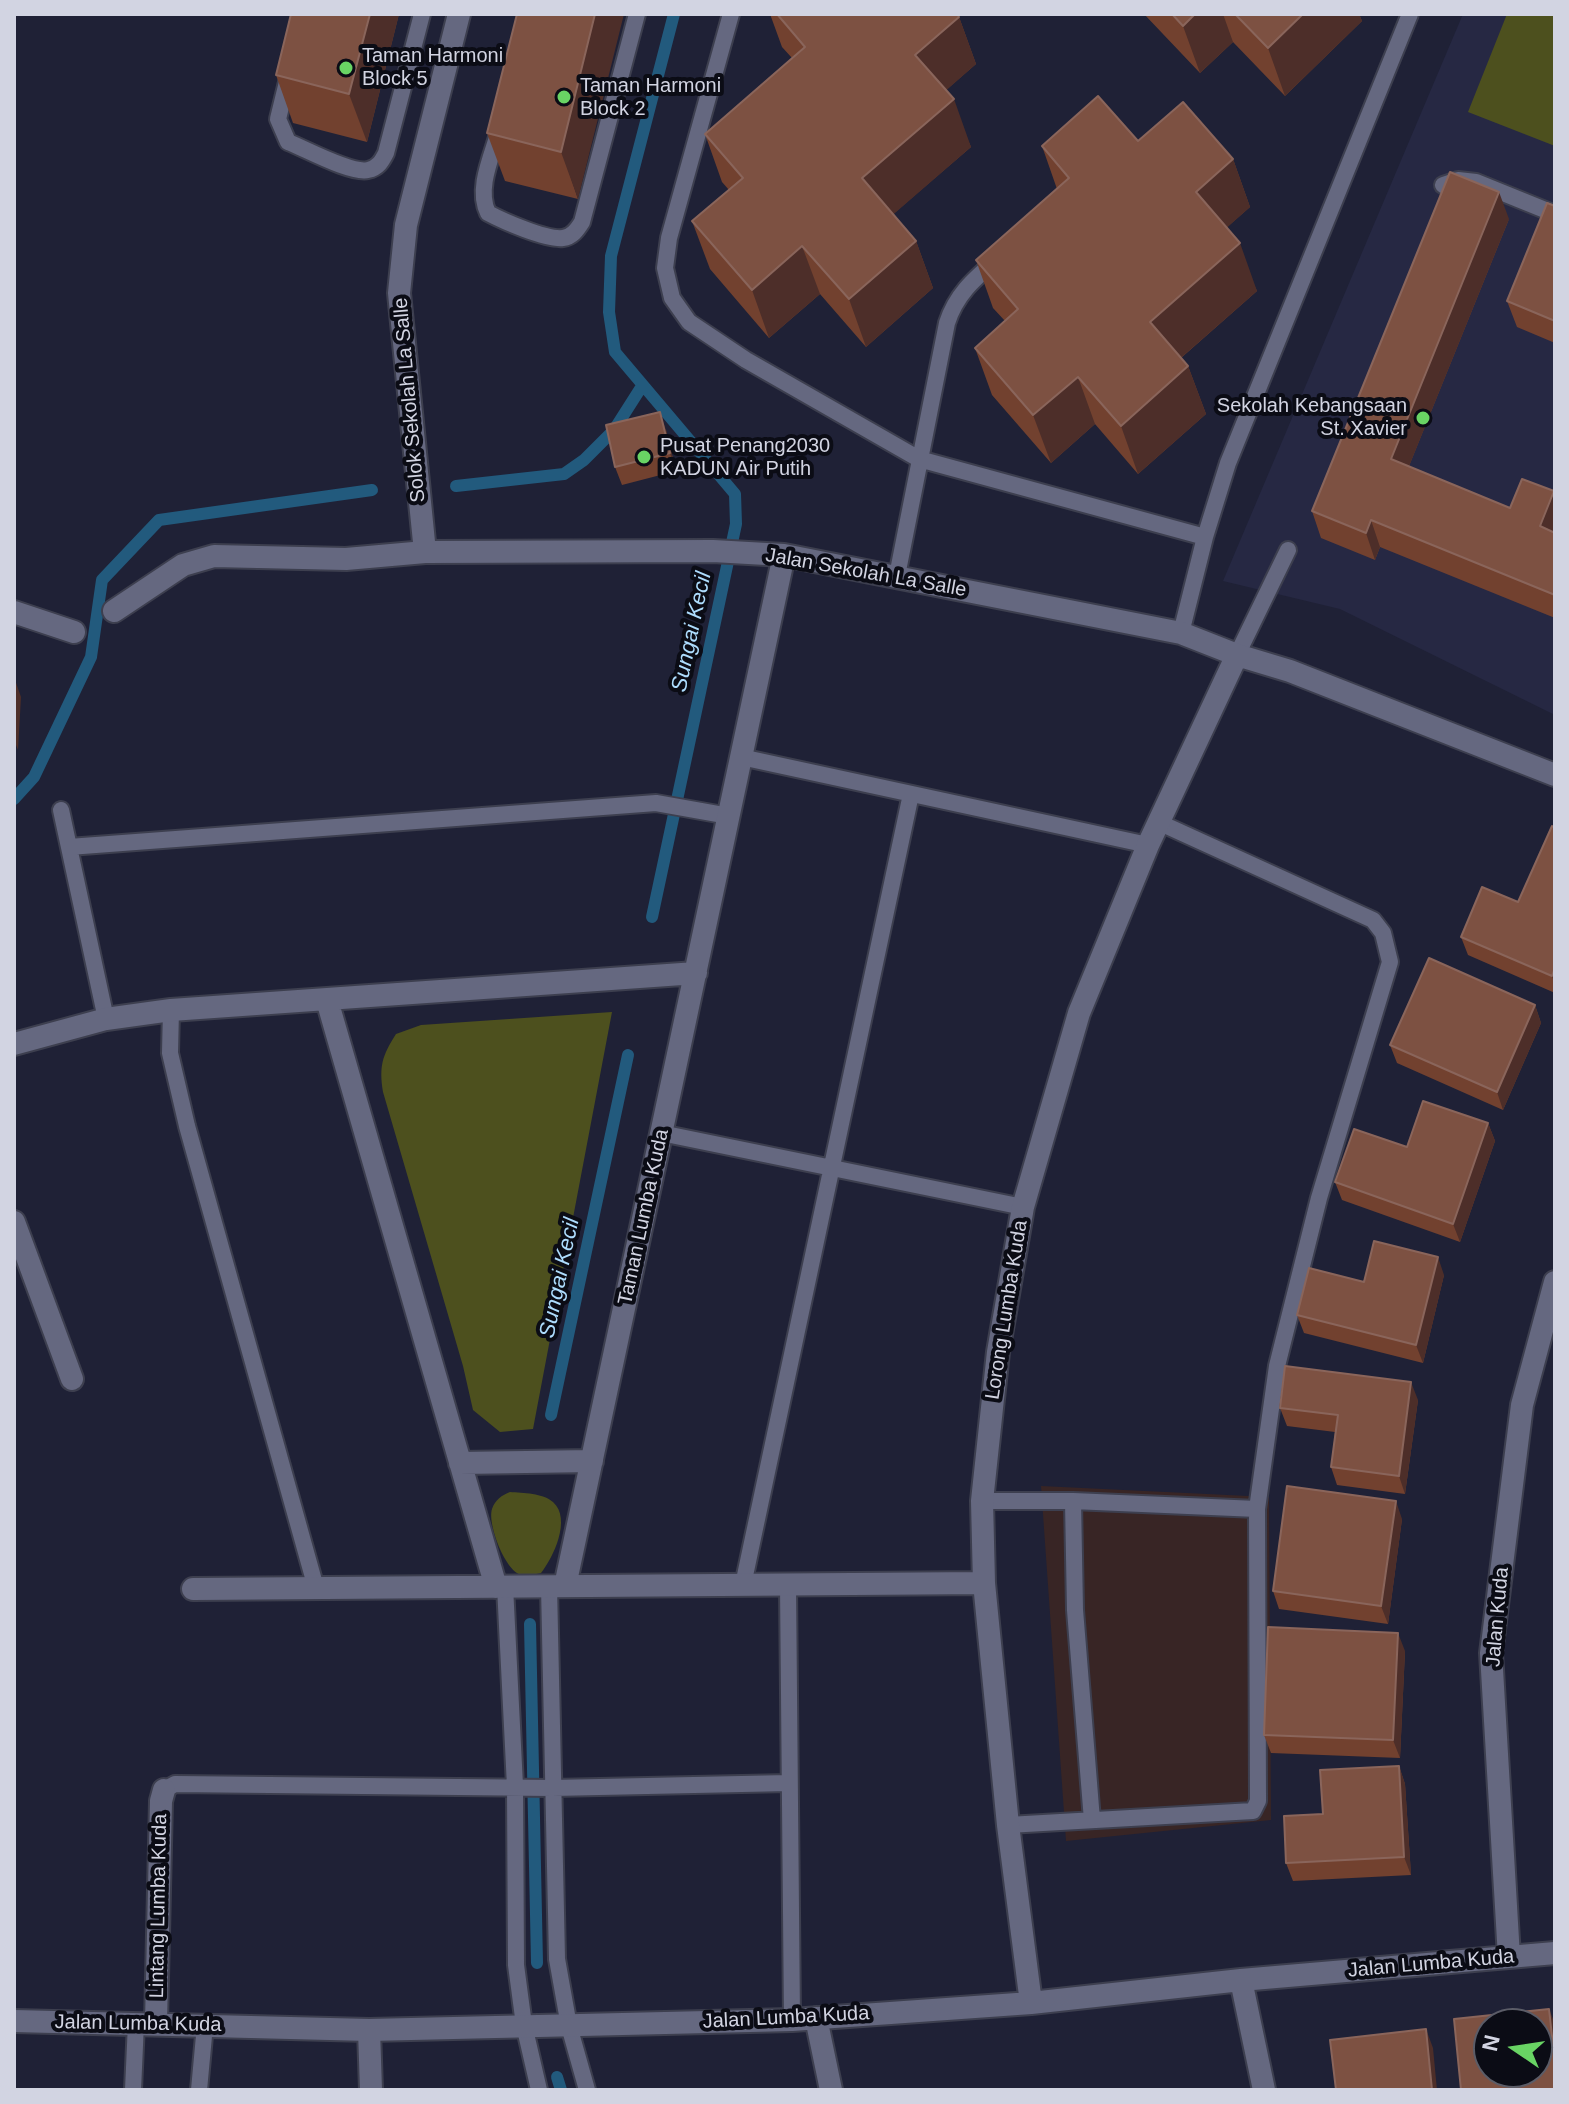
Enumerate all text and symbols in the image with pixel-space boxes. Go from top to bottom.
place label: Taman Harmoni Block 5 [362,44,503,91]
marker: Taman Harmoni Block 5 [337,59,355,77]
place label: Taman Harmoni Block 2 [580,74,721,121]
marker: Taman Harmoni Block 2 [555,88,573,106]
street label: Solok Sekolah La Salle [389,296,431,504]
place label: Sekolah Kebangsaan St. Xavier [1217,394,1407,441]
marker: Sekolah Kebangsaan St. Xavier [1414,409,1432,427]
place label: Pusat Penang2030 KADUN Air Putih [660,434,830,481]
marker: Pusat Penang2030 KADUN Air Putih [635,448,653,466]
street label: Jalan Sekolah La Salle [764,544,968,602]
water label: Sungai Kecil [666,569,718,695]
street label: Taman Lumba Kuda [614,1127,674,1307]
water label: Sungai Kecil [534,1215,586,1341]
street label: Lorong Lumba Kuda [981,1219,1033,1401]
street label: Jalan Kuda [1482,1566,1514,1668]
street label: Lintang Lumba Kuda [145,1814,173,1998]
street label: Jalan Lumba Kuda [1347,1945,1515,1983]
street label: Jalan Lumba Kuda [702,2002,870,2034]
north arrow [1473,2008,1553,2088]
street label: Jalan Lumba Kuda [54,2011,222,2037]
text: N [1477,2032,1505,2053]

